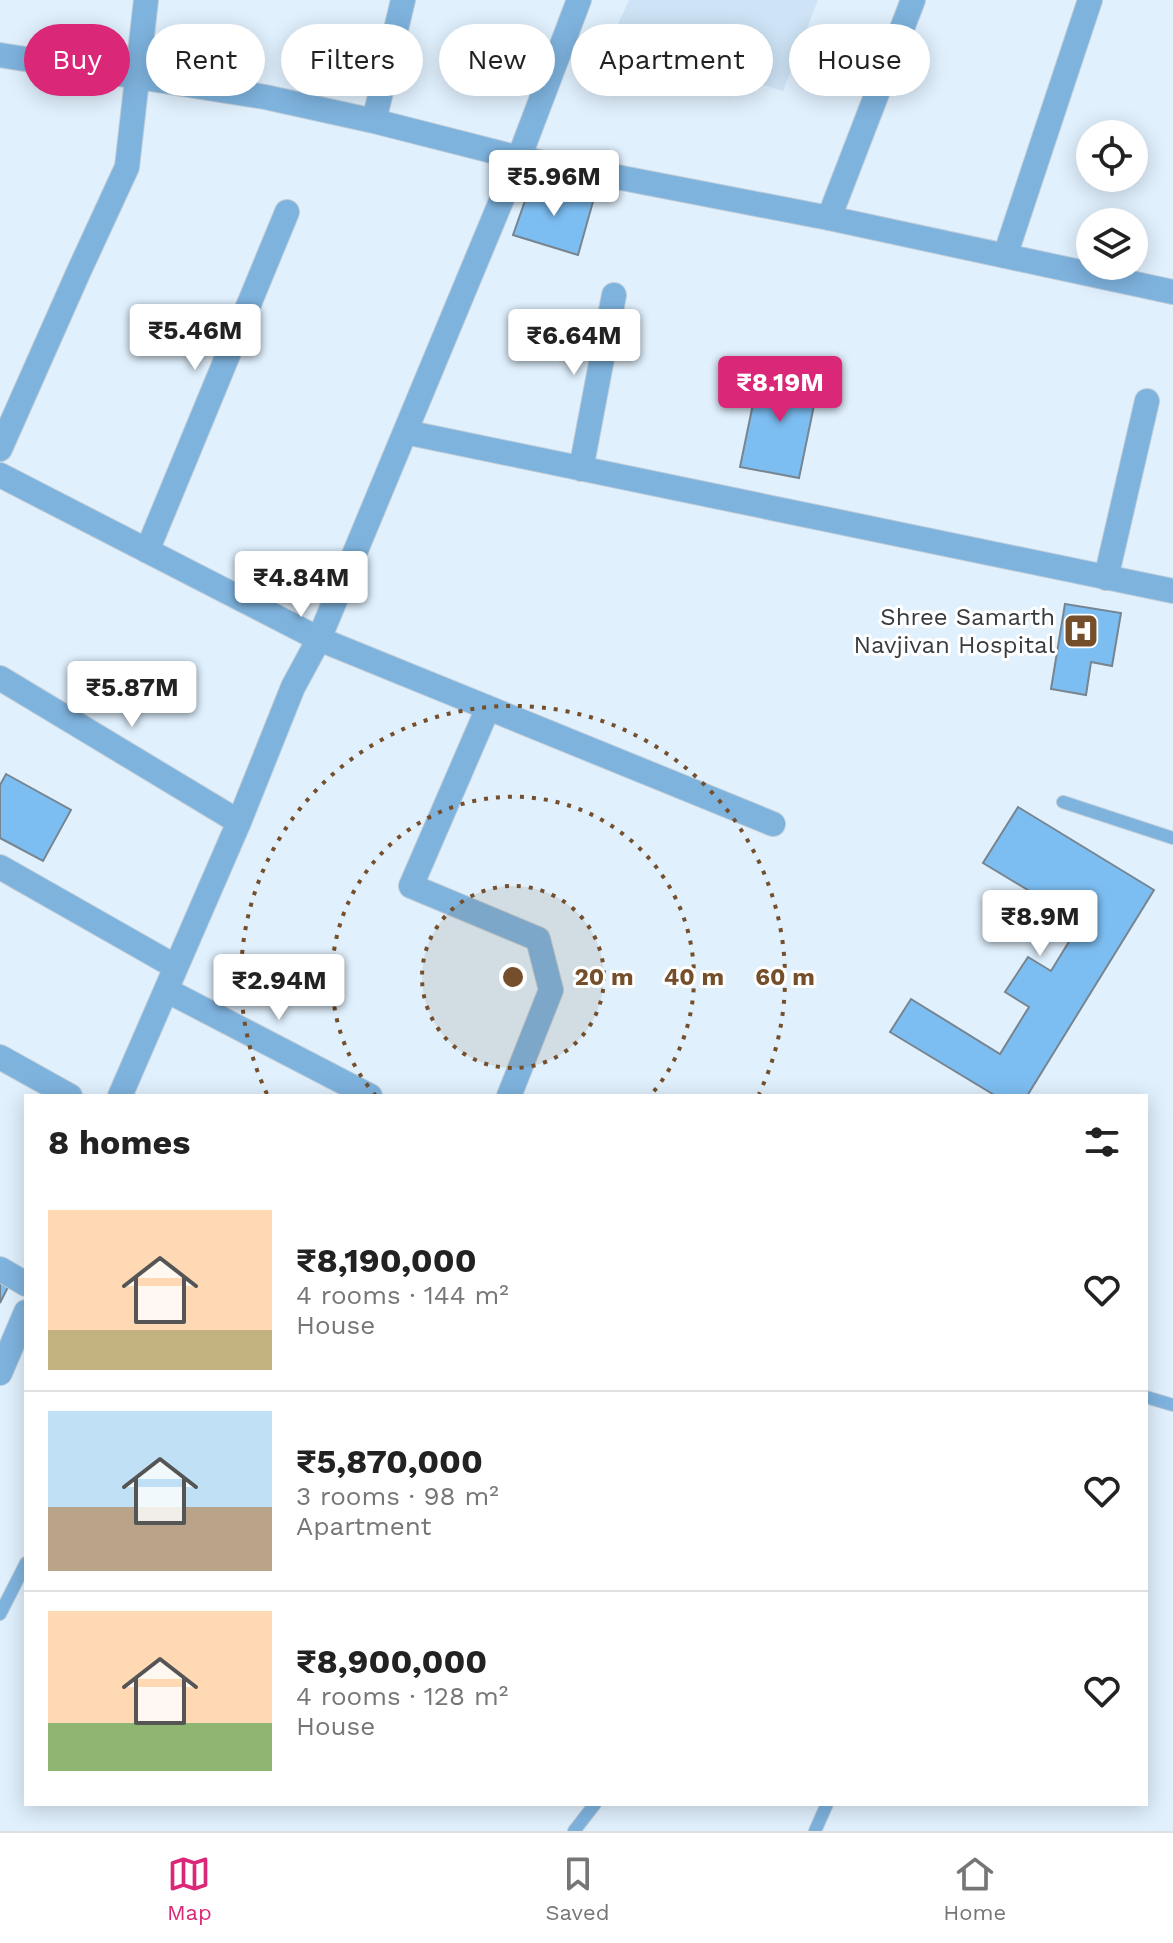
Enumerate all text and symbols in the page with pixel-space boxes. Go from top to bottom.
chip: Buy [24,24,130,96]
chip: Rent [146,24,265,96]
chip: Filters [281,24,423,96]
chip: New [439,24,555,96]
chip: Apartment [571,24,773,96]
chip: House [789,24,930,96]
map controls [1076,120,1148,280]
button: locate [1076,120,1148,192]
pin: ₹5.96M [489,150,619,218]
text: ₹5.96M [507,161,601,191]
button: layers [1076,208,1148,280]
pin: ₹5.46M [130,304,260,372]
pin: ₹6.64M [509,309,639,377]
text: ₹5.46M [148,315,242,345]
text: ₹6.64M [526,320,622,350]
pin: ₹8.19M [715,356,845,424]
text: ₹8.19M [736,367,824,397]
pin: ₹4.84M [236,551,366,619]
text: ₹4.84M [253,562,349,592]
place label: Shree Samarth Navjivan Hospital [853,603,1056,659]
hospital icon: Shree Samarth Navjivan Hospital [1062,612,1100,650]
pin: ₹5.87M [67,661,197,729]
text: ₹5.87M [85,672,179,702]
pin: ₹8.9M [984,890,1096,958]
text: ₹8.9M [1000,901,1080,931]
pin: ₹2.94M [214,954,344,1022]
centre of rings [499,963,527,991]
text: 20 m [574,963,634,991]
text: 40 m [664,963,724,991]
text: 60 m [755,963,815,991]
text: ₹2.94M [231,965,327,995]
icon: filters [1080,1120,1124,1164]
text: 8 homes [48,1122,190,1162]
text: ₹8,190,000 [296,1240,477,1280]
icon: home [112,1242,208,1338]
icon: heart [1080,1268,1124,1312]
text: 4 rooms · 144 m² [296,1280,509,1310]
text: House [296,1310,375,1340]
text: ₹5,870,000 [296,1441,483,1481]
icon: home [112,1443,208,1539]
icon: heart [1080,1469,1124,1513]
text: 3 rooms · 98 m² [296,1481,499,1511]
text: Apartment [296,1511,432,1541]
text: ₹8,900,000 [296,1641,487,1681]
icon: home [112,1643,208,1739]
icon: heart [1080,1669,1124,1713]
text: 4 rooms · 128 m² [296,1681,508,1711]
text: House [296,1711,375,1741]
tab: Map [167,1852,212,1925]
tab: Saved [546,1852,609,1925]
tab: Home [943,1852,1006,1925]

